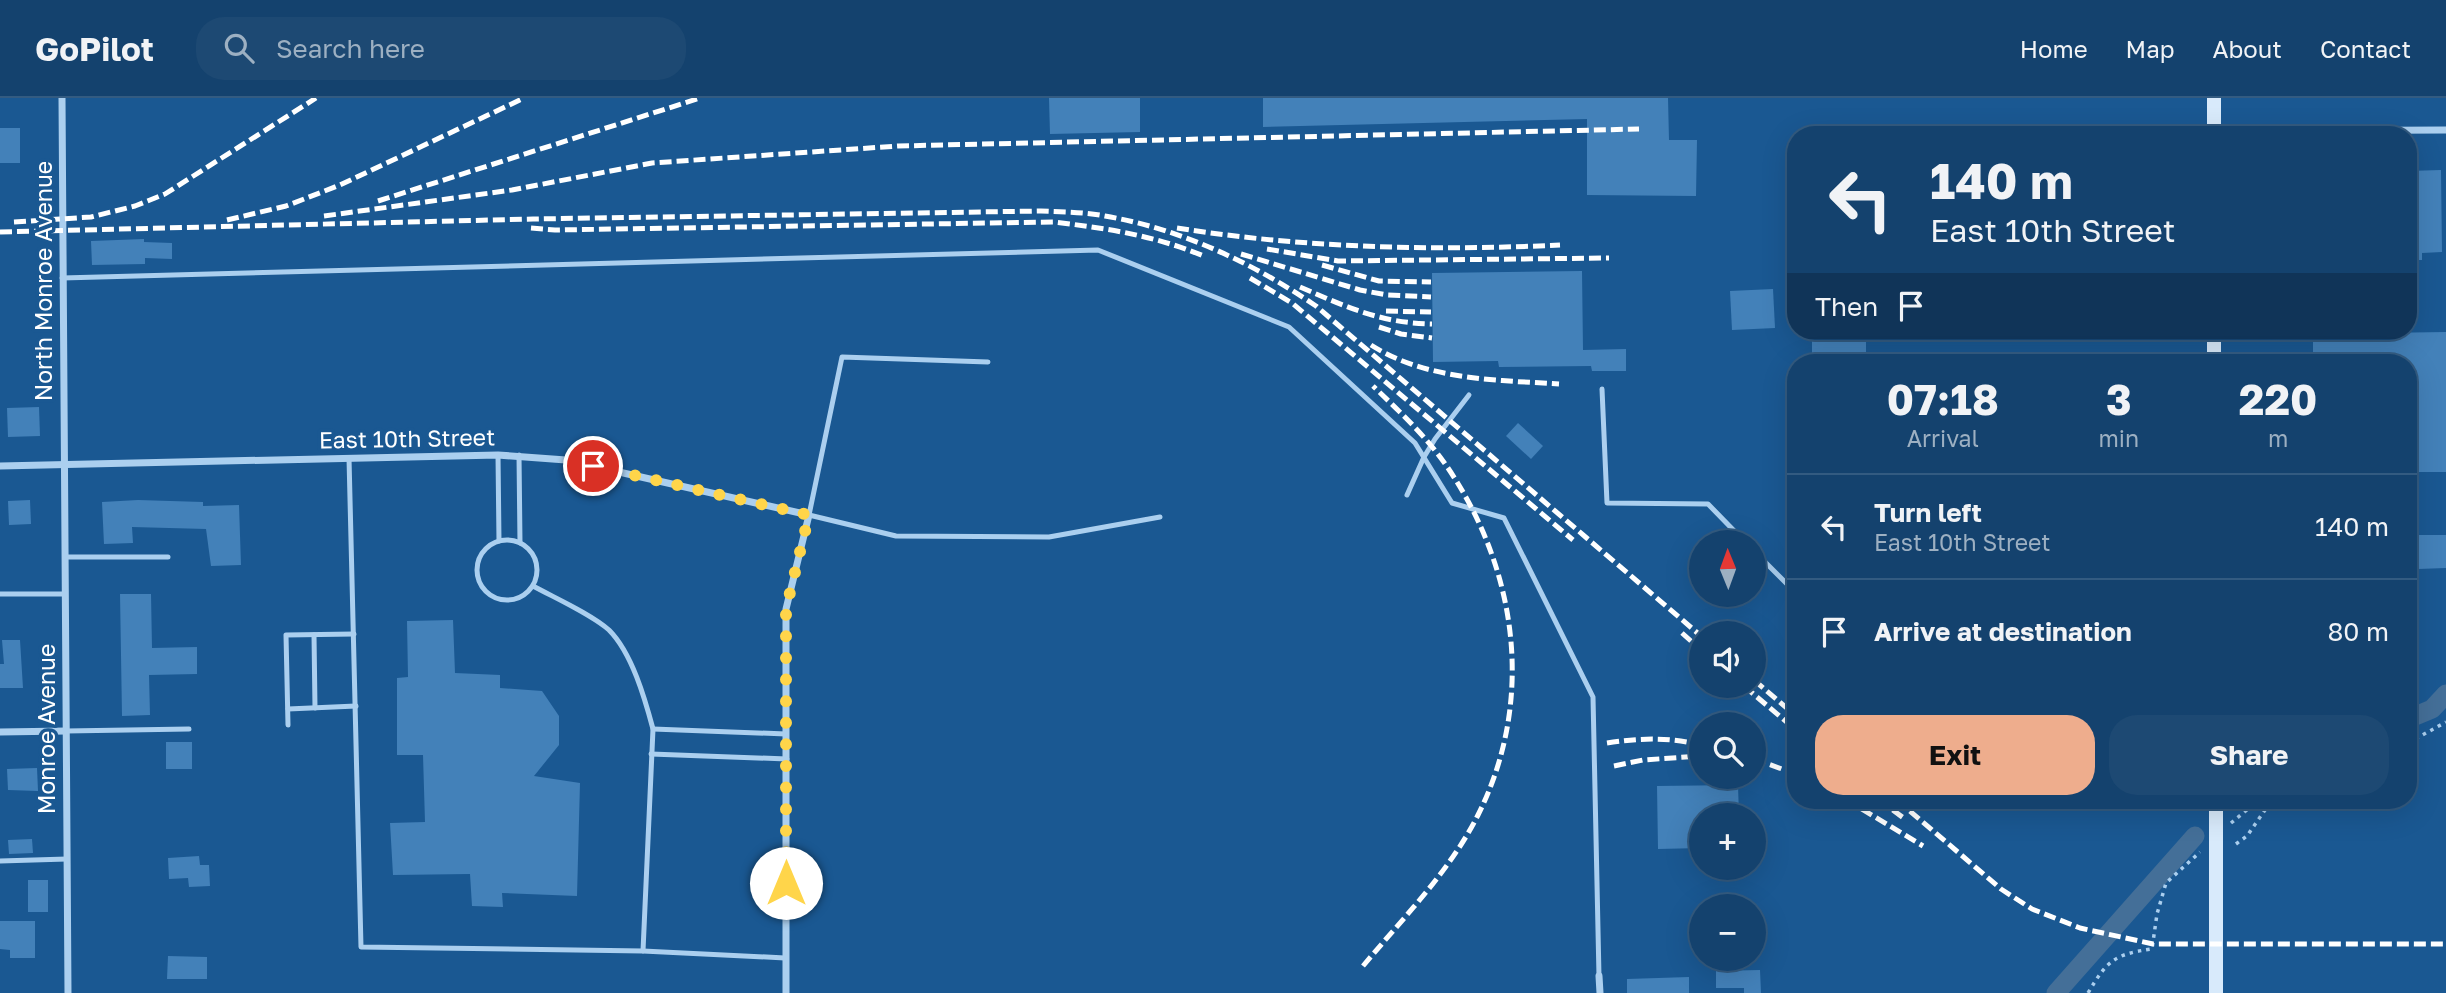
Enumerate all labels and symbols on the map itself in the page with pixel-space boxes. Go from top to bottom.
street label: North Monroe Avenue [29,161,57,401]
street label: East 10th Street [319,422,495,454]
pin [563,436,623,496]
north arrow [1689,530,1766,607]
street label: Monroe Avenue [32,644,60,814]
position arrow [749,846,823,920]

